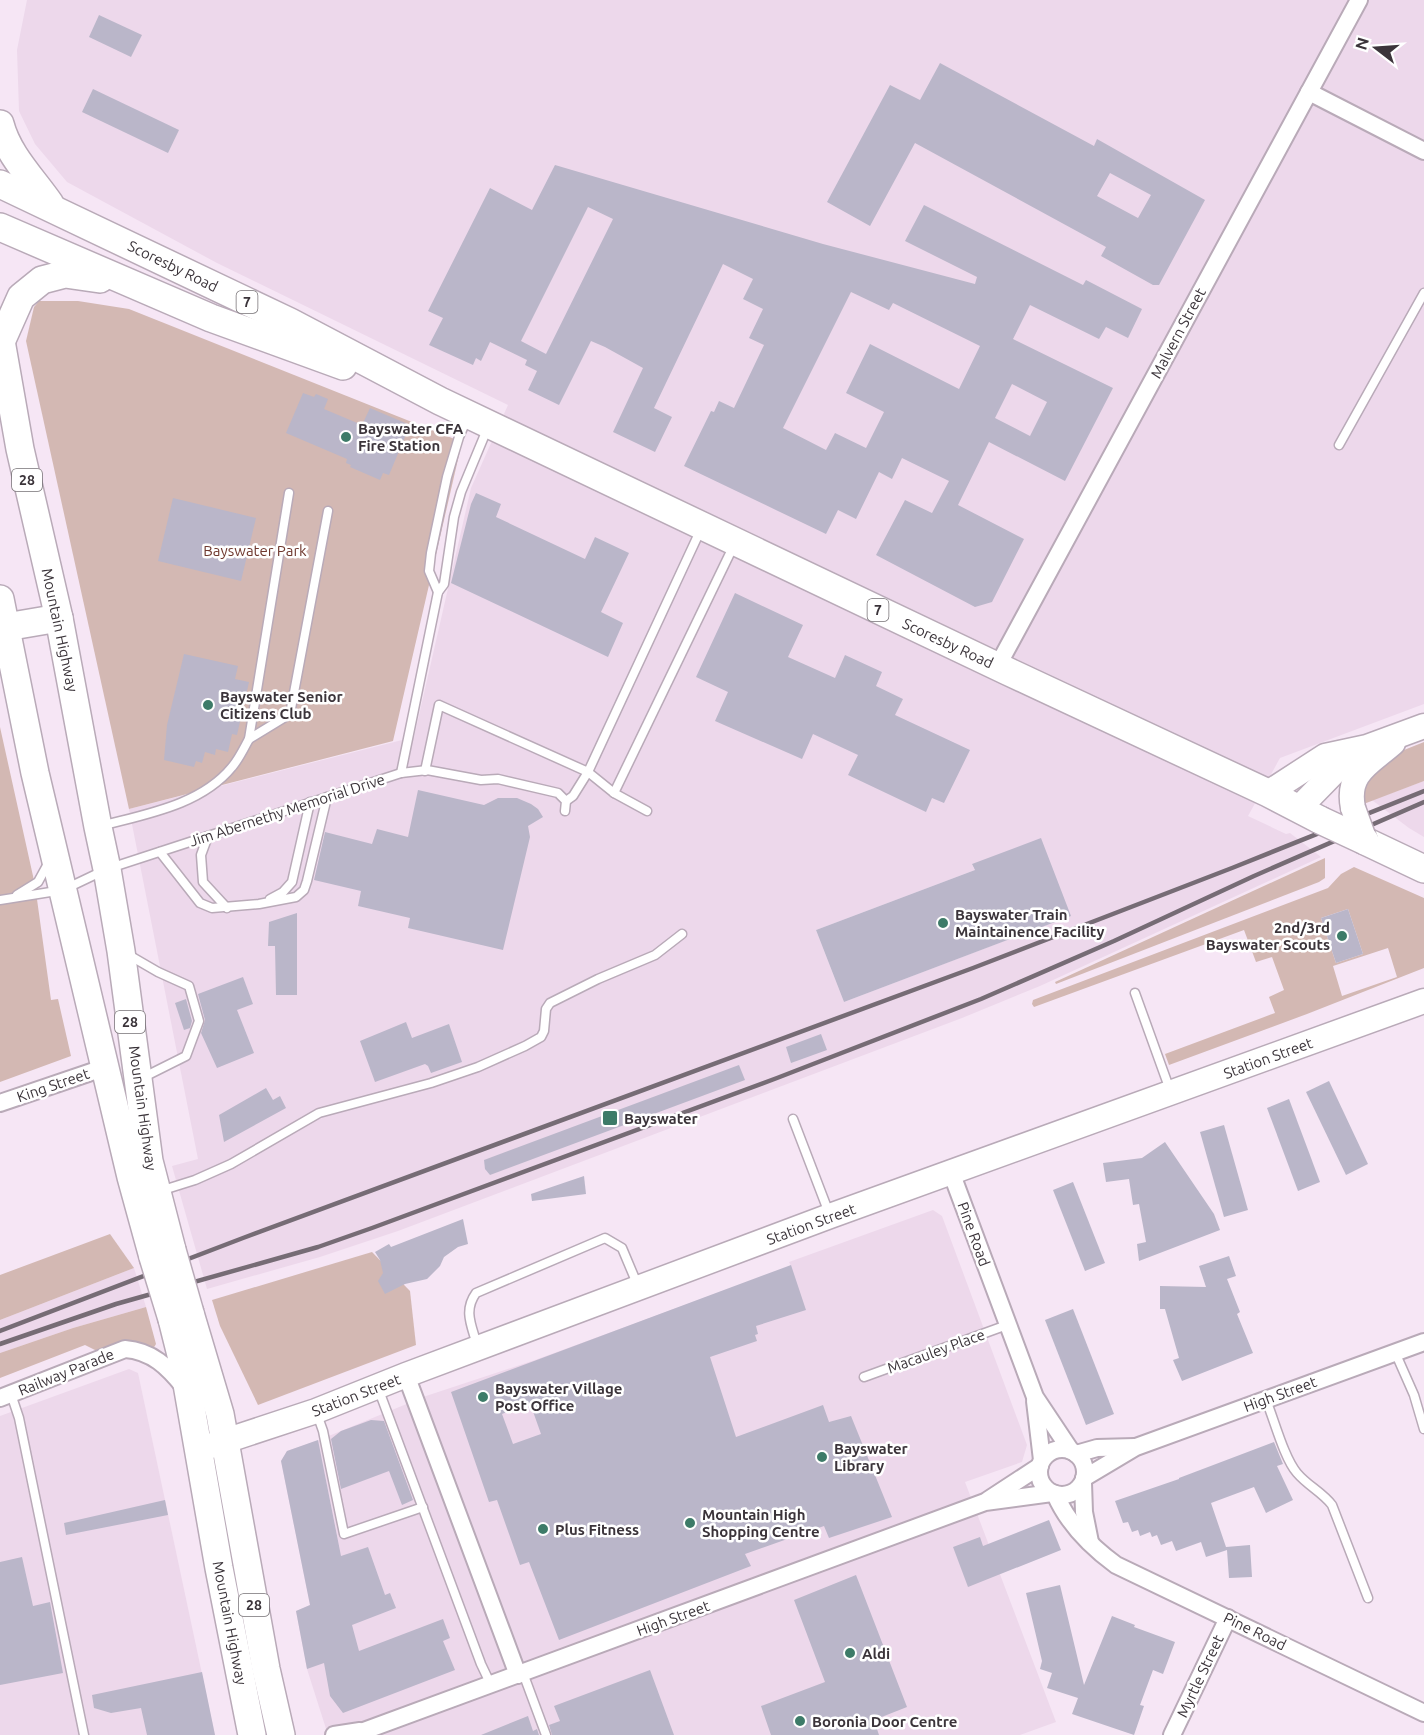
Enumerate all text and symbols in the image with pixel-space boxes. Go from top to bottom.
north arrow [1346,18,1406,78]
text: N [1351,35,1372,52]
street label: Scoresby Road [125,237,221,295]
street label: Malvern Street [1147,285,1209,381]
road number: 7 [236,291,258,313]
place label: Bayswater CFA Fire Station [358,420,464,454]
marker: Bayswater CFA Fire Station [339,430,353,444]
road number: 28 [12,469,42,491]
park label: Bayswater Park [203,542,307,559]
street label: Mountain Highway [39,567,81,693]
road number: 7 [868,599,888,621]
street label: Scoresby Road [900,615,996,671]
place label: Bayswater Senior Citizens Club [220,688,343,722]
marker: Bayswater Senior Citizens Club [201,698,215,712]
street label: Jim Abernethy Memorial Drive [187,770,387,850]
place label: Bayswater Train Maintainence Facility [955,906,1104,940]
marker: Bayswater Train Maintainence Facility [936,916,950,930]
place label: 2nd/3rd Bayswater Scouts [1206,919,1330,953]
marker: 2nd/3rd Bayswater Scouts [1335,929,1349,943]
road number: 28 [115,1011,145,1033]
street label: Station Street [1221,1034,1315,1082]
street label: Mountain Highway [126,1044,160,1172]
street label: King Street [14,1065,92,1105]
marker: Bayswater [601,1109,619,1127]
place label: Bayswater [624,1110,699,1127]
street label: Pine Road [954,1199,994,1269]
street label: Station Street [764,1200,858,1248]
street label: Macauley Place [885,1325,987,1377]
street label: Railway Parade [16,1345,116,1399]
street label: Station Street [309,1370,403,1420]
street label: High Street [1241,1373,1319,1415]
place label: Bayswater Village Post Office [495,1380,622,1414]
marker: Bayswater Village Post Office [476,1390,490,1404]
place label: Bayswater Library [834,1440,909,1474]
marker: Bayswater Library [815,1450,829,1464]
place label: Mountain High Shopping Centre [702,1506,820,1540]
marker: Mountain High Shopping Centre [683,1516,697,1530]
place label: Plus Fitness [555,1521,639,1538]
marker: Plus Fitness [536,1522,550,1536]
street label: Mountain Highway [210,1560,250,1686]
road number: 28 [239,1594,269,1616]
street label: High Street [634,1597,712,1639]
street label: Pine Road [1221,1609,1289,1653]
street label: Myrtle Street [1173,1632,1227,1720]
place label: Aldi [862,1645,890,1662]
marker: Aldi [843,1646,857,1660]
place label: Boronia Door Centre [812,1713,957,1730]
marker: Boronia Door Centre [793,1714,807,1728]

